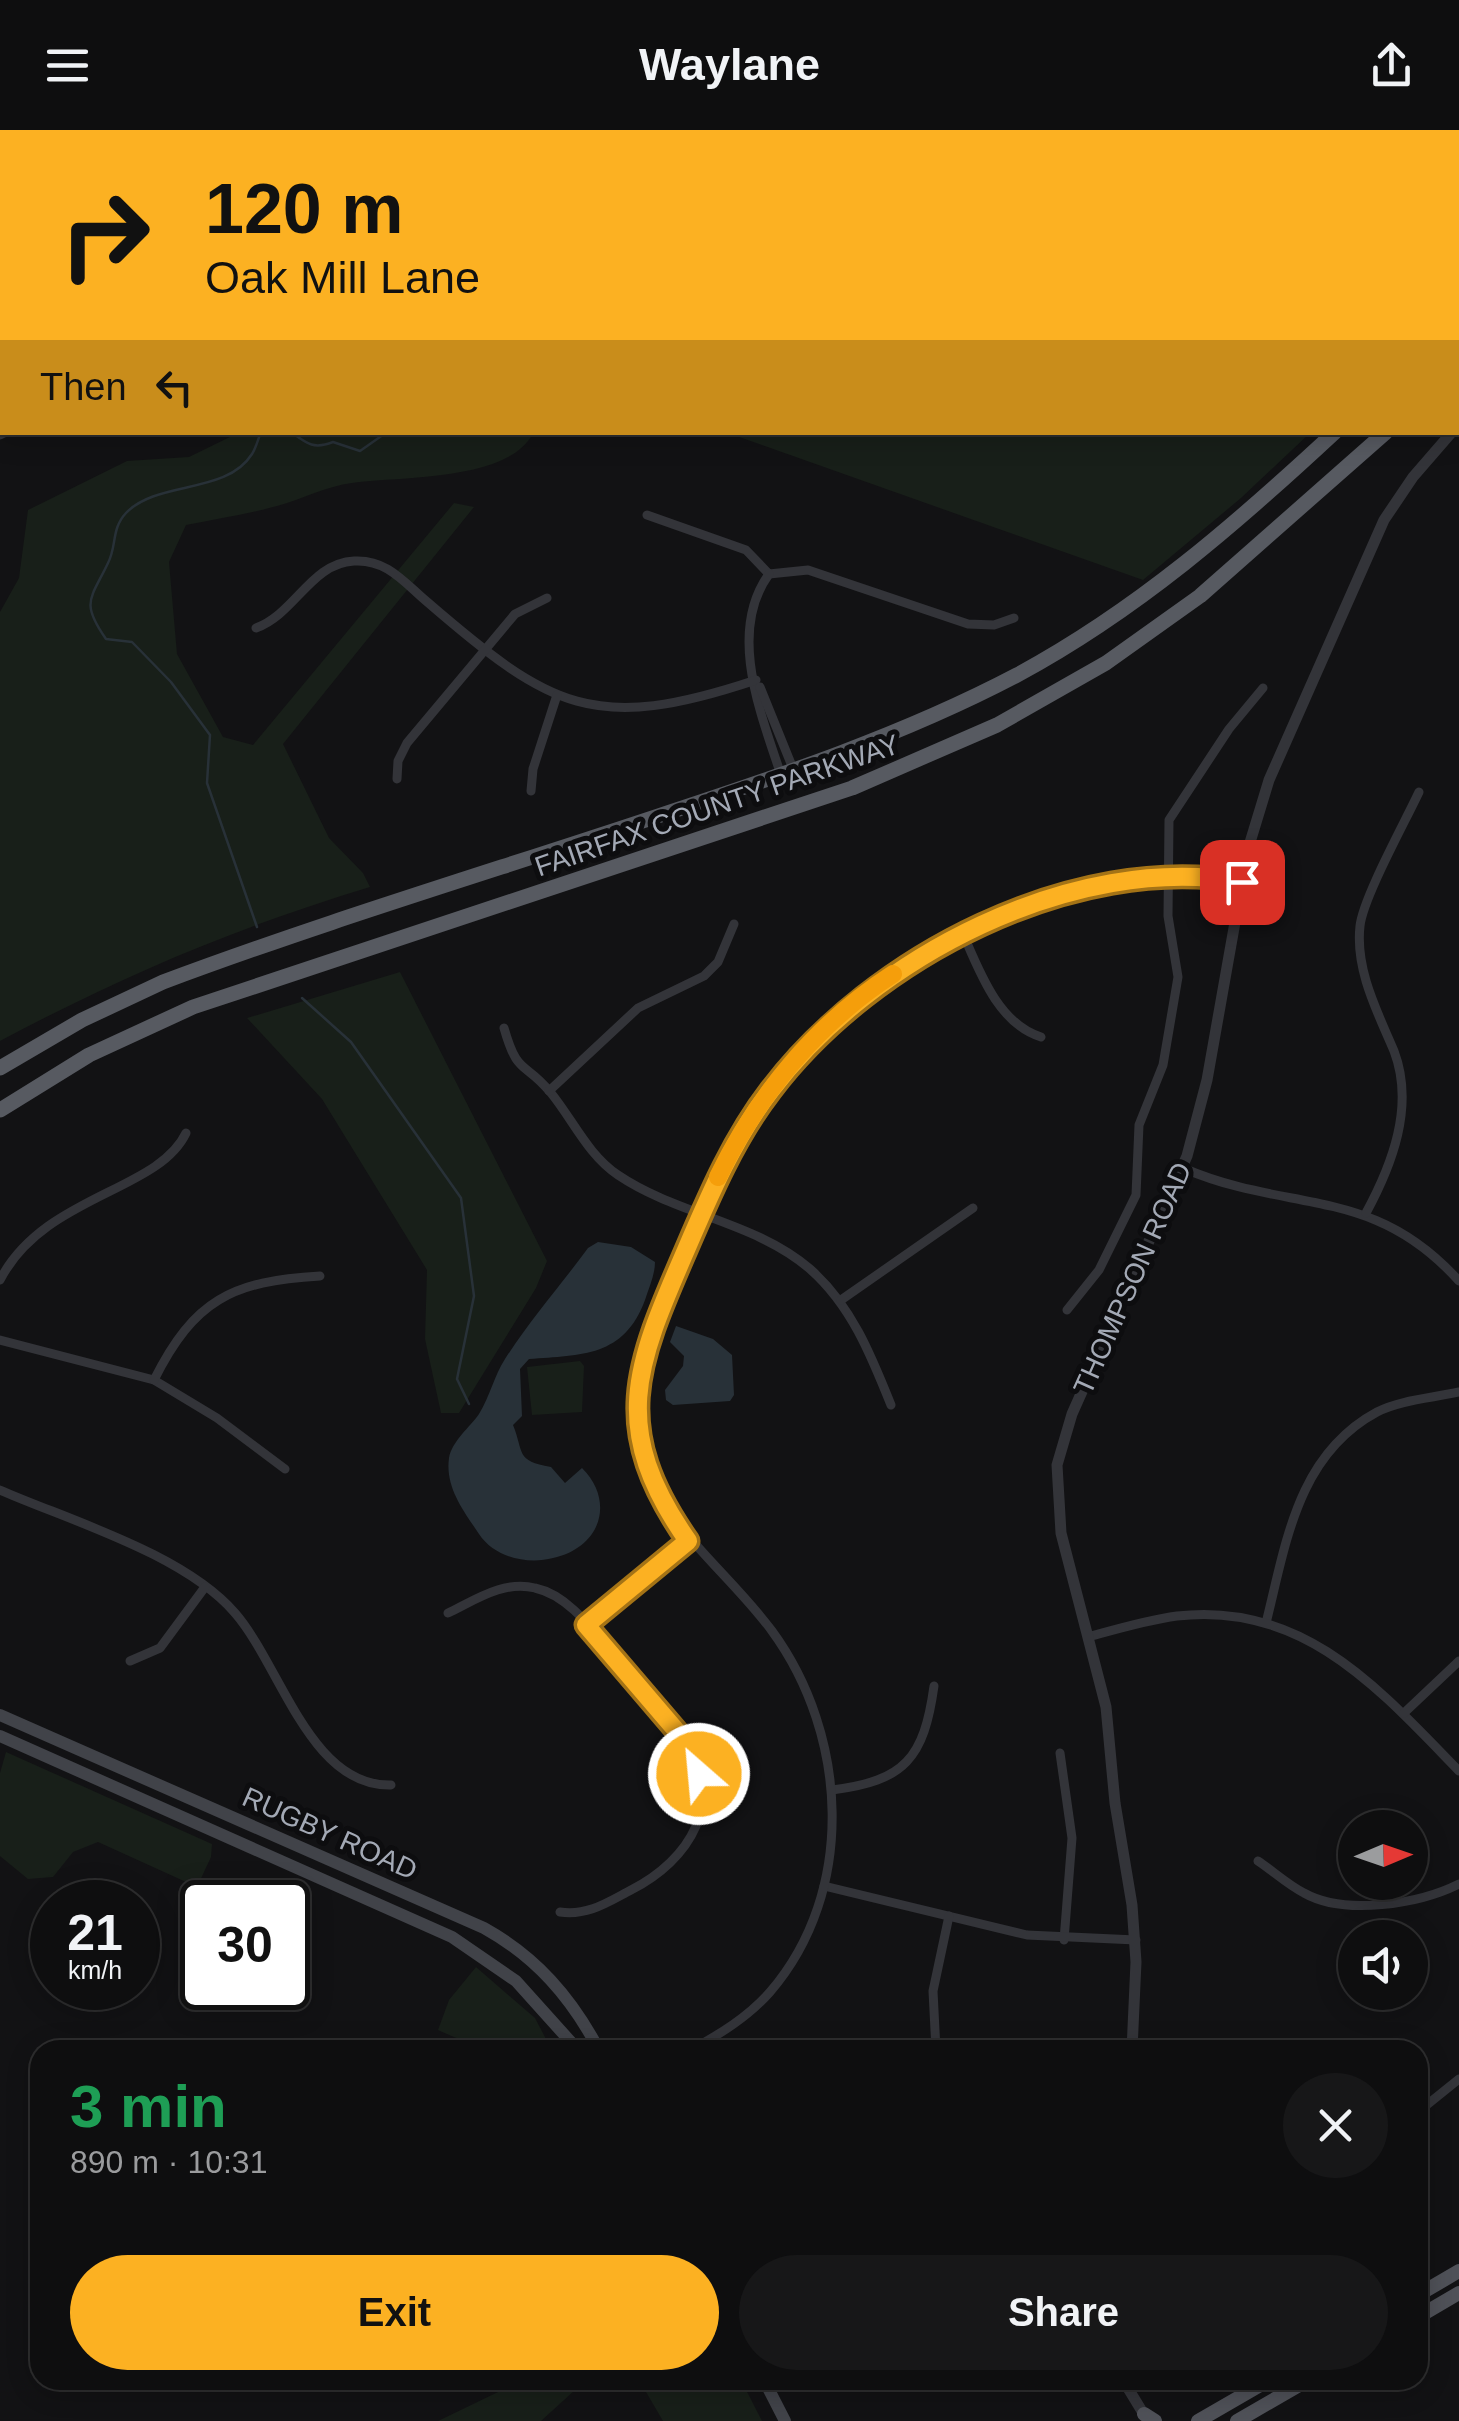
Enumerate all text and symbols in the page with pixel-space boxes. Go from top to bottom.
icon: menu [40,38,95,93]
icon: share [1364,38,1419,93]
text: Waylane [639,39,820,90]
icon: right [40,170,170,300]
text: 120 m [205,170,403,248]
text: Oak Mill Lane [205,252,480,303]
icon: left [147,360,202,415]
text: Then [40,366,127,408]
street label: FAIRFAX COUNTY PARKWAY [531,728,904,883]
pin [1200,840,1285,925]
icon: arrive [1215,855,1270,910]
street label: THOMPSON ROAD [1067,1157,1198,1399]
position arrow [647,1722,751,1826]
street label: RUGBY ROAD [238,1781,422,1886]
north arrow [1338,1810,1428,1900]
map controls [1338,1810,1428,2010]
speed limit sign: 30 [180,1880,310,2010]
text: 21 [67,1905,123,1961]
button: sound [1338,1920,1428,2010]
text: km/h [68,1956,122,1984]
text: 3 min [70,2073,227,2140]
button: close [1283,2073,1388,2178]
text: 890 m · 10:31 [70,2144,267,2180]
button: Exit [70,2255,719,2370]
button: Share [739,2255,1388,2370]

